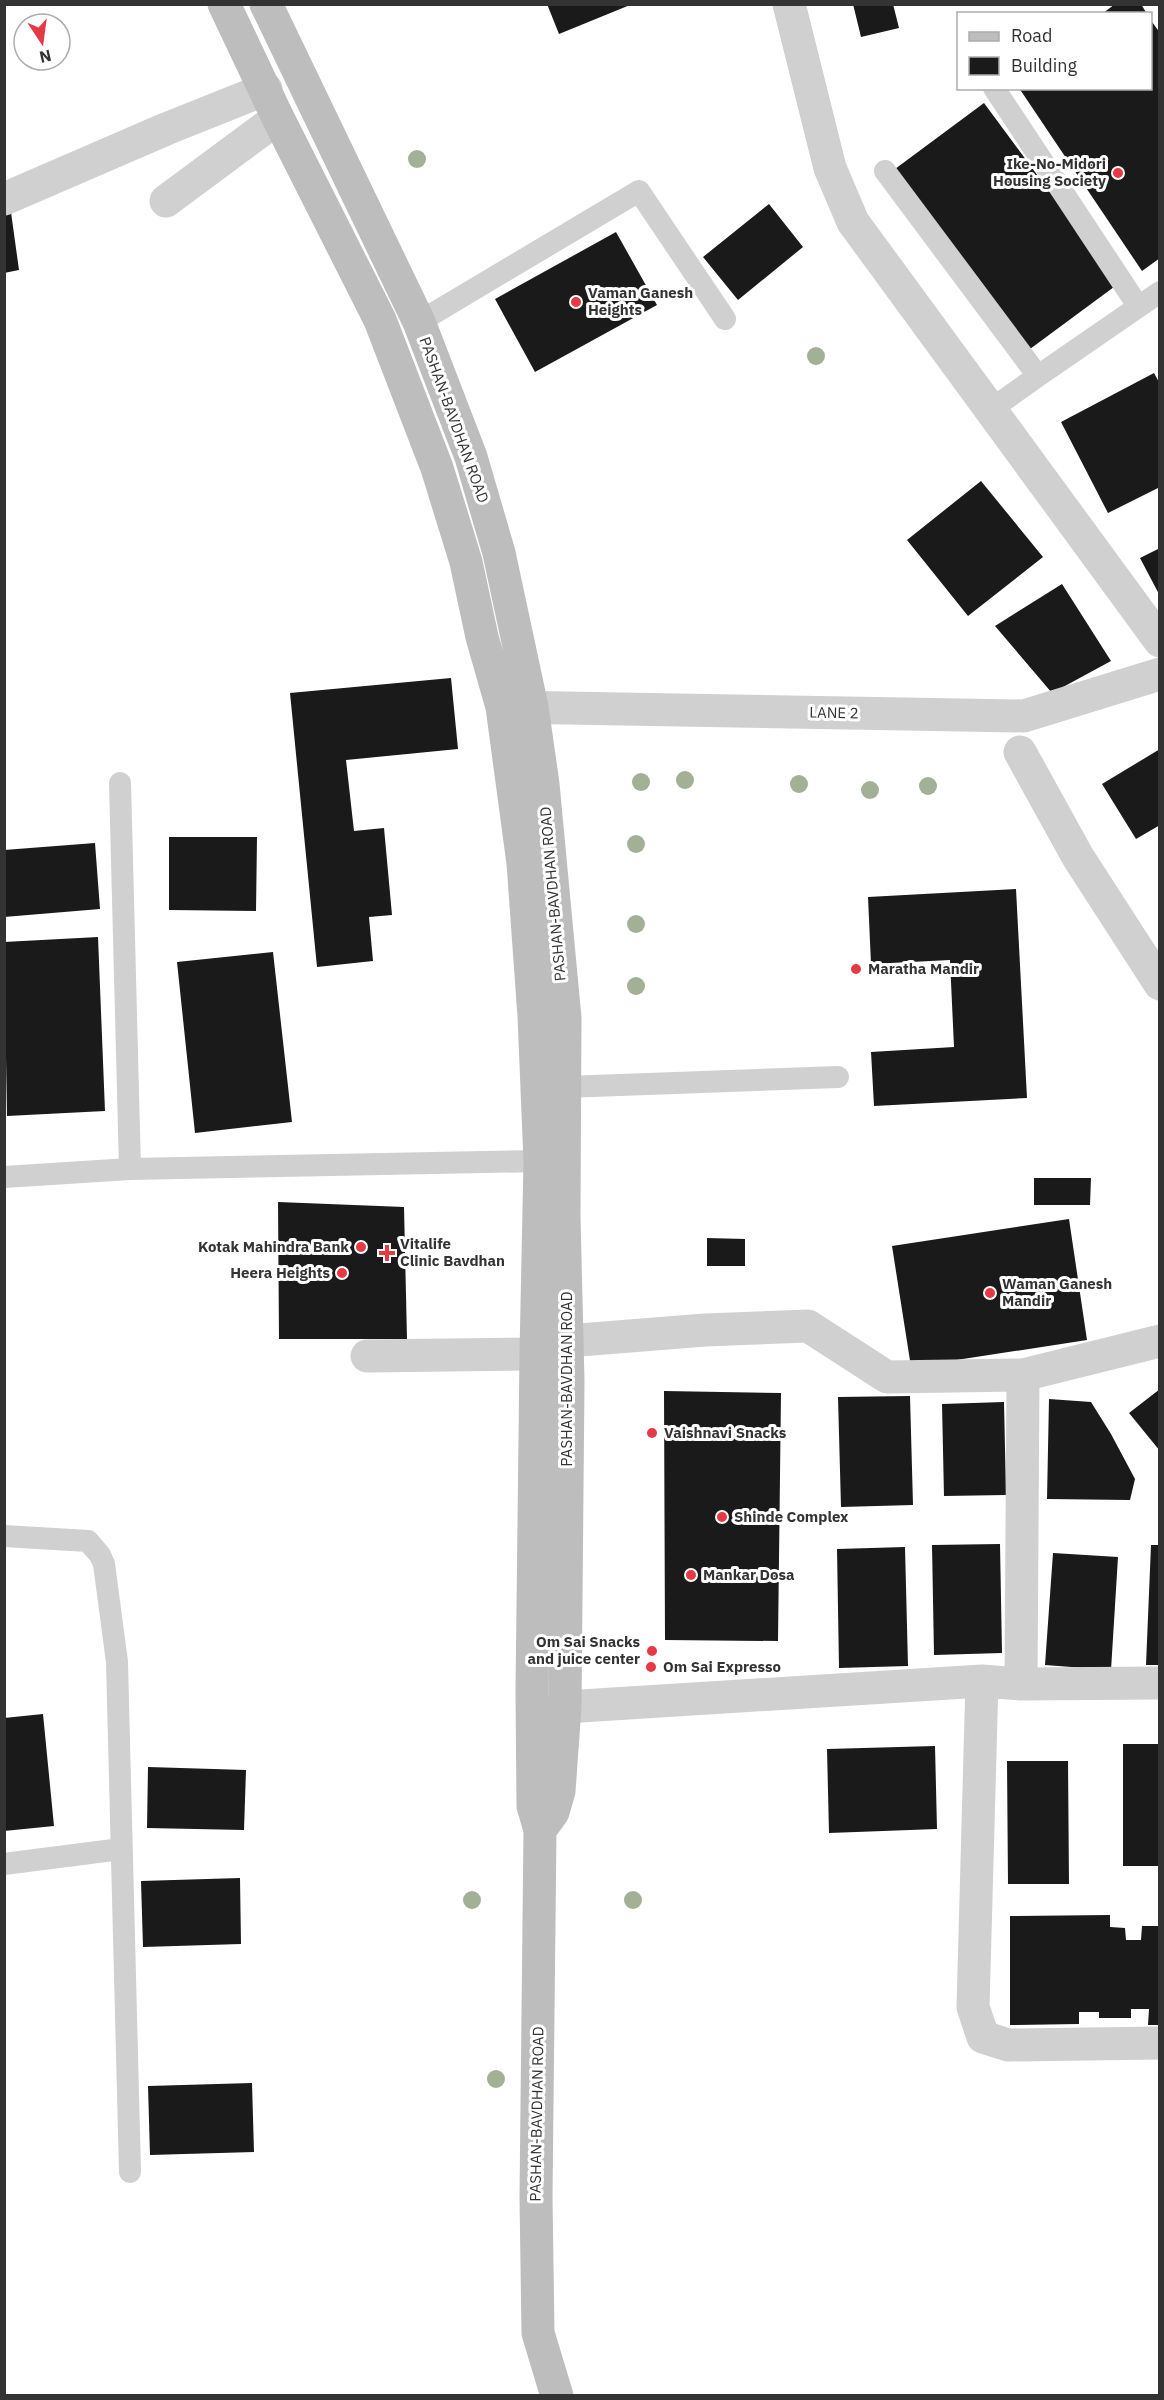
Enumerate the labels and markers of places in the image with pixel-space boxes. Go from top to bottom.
place label: Ike-No-Midori Housing Society [993,154,1106,190]
marker: Ike-No-Midori Housing Society [1111,166,1125,180]
place label: Vaman Ganesh Heights [588,283,693,319]
marker: Vaman Ganesh Heights [569,295,583,309]
place label: Maratha Mandir [868,959,979,978]
marker: Maratha Mandir [849,962,863,976]
place label: Vitalife Clinic Bavdhan [400,1234,505,1270]
place label: Kotak Mahindra Bank [198,1237,349,1256]
marker: Kotak Mahindra Bank [354,1240,368,1254]
marker: Vitalife Clinic Bavdhan [378,1244,396,1262]
place label: Heera Heights [230,1263,330,1282]
marker: Heera Heights [335,1266,349,1280]
place label: Waman Ganesh Mandir [1002,1274,1112,1310]
marker: Waman Ganesh Mandir [983,1286,997,1300]
place label: Vaishnavi Snacks [664,1423,787,1442]
marker: Vaishnavi Snacks [645,1426,659,1440]
place label: Shinde Complex [734,1507,849,1526]
marker: Shinde Complex [715,1510,729,1524]
place label: Mankar Dosa [703,1565,795,1584]
marker: Mankar Dosa [684,1568,698,1582]
place label: Om Sai Snacks and juice center [527,1632,640,1668]
marker: Om Sai Snacks and juice center [645,1644,659,1658]
place label: Om Sai Expresso [663,1657,781,1676]
marker: Om Sai Expresso [644,1660,658,1674]

